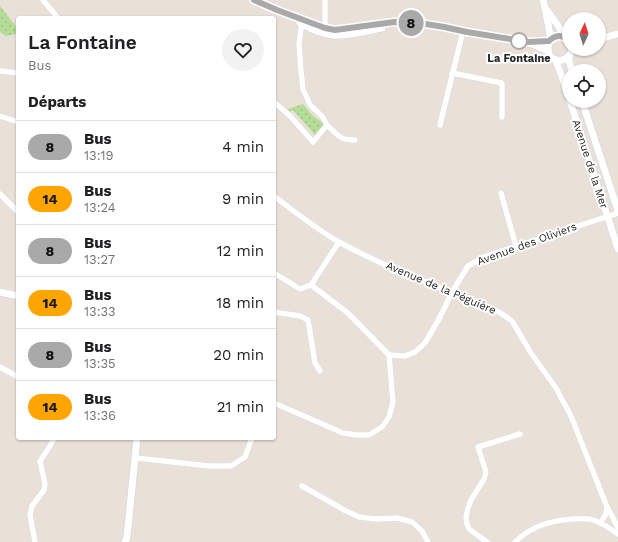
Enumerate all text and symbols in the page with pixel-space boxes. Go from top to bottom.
line badge: 8 [398,10,424,36]
north arrow [562,12,606,56]
map controls [562,12,606,108]
text: 8 [407,15,415,31]
button: heart [222,29,264,71]
text: La Fontaine [28,31,137,54]
marker: La Fontaine [510,32,528,50]
place label: La Fontaine [487,52,551,65]
text: Bus [28,58,51,73]
button: locate [562,64,606,108]
text: Départs [28,93,86,111]
street label: Avenue de la Mer [569,118,611,211]
text: Bus [84,130,112,148]
text: 4 min [222,138,264,156]
text: 8 [46,139,54,155]
text: 13:19 [84,148,114,163]
text: Bus [84,182,112,200]
text: 9 min [222,190,264,208]
text: 14 [42,191,58,207]
text: 13:24 [84,200,116,215]
street label: Avenue des Oliviers [475,220,579,268]
text: Bus [84,234,112,252]
text: 12 min [217,242,264,260]
text: 8 [46,243,54,259]
text: 13:27 [84,252,115,267]
street label: Avenue de la Péguière [384,259,498,317]
text: Bus [84,286,112,304]
text: 18 min [216,294,264,312]
text: 14 [42,295,58,311]
text: 13:33 [84,304,116,319]
text: Bus [84,338,112,356]
text: 20 min [213,346,264,364]
text: 8 [46,347,54,363]
text: 13:35 [84,356,116,371]
text: Bus [84,390,112,408]
text: 21 min [217,398,264,416]
text: 14 [42,399,58,415]
text: 13:36 [84,408,116,423]

